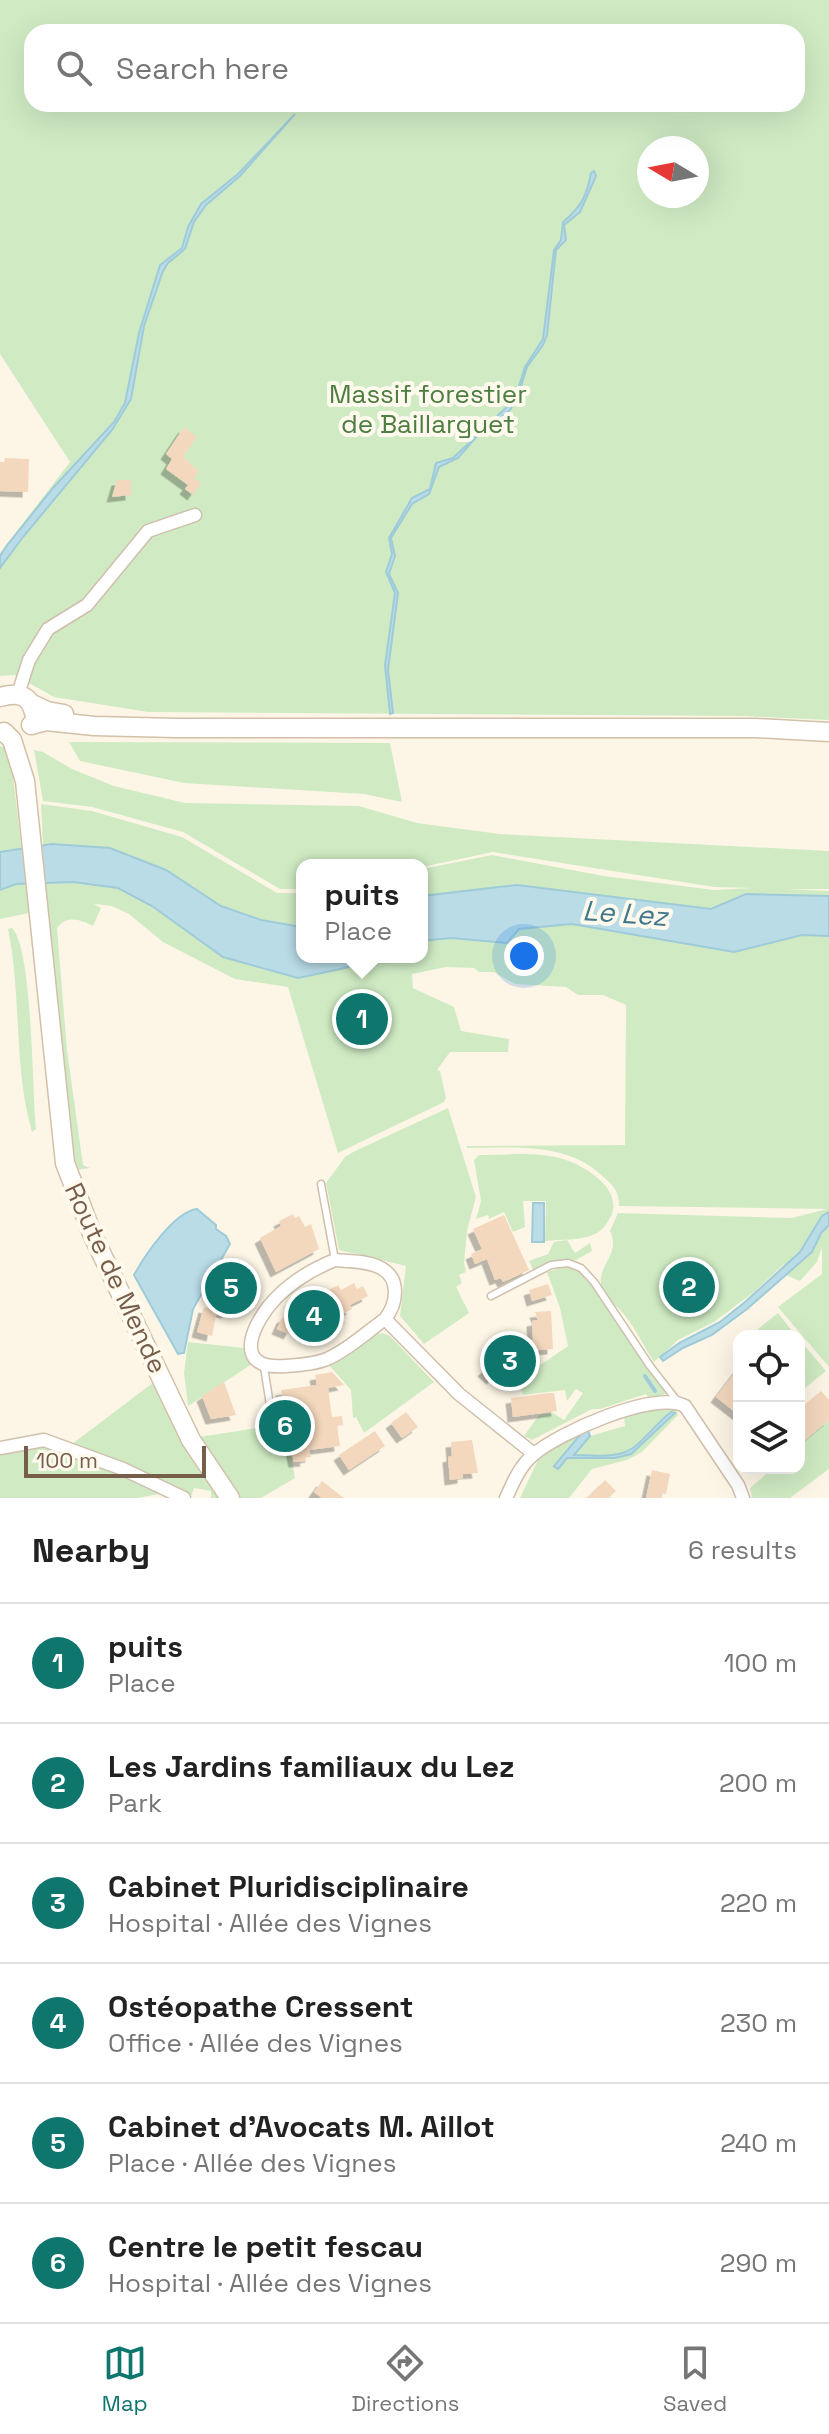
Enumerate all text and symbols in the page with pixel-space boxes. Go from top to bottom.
search box [24,24,805,112]
icon: search [52,46,96,90]
text: Search here [116,49,289,88]
north arrow [637,136,709,208]
park label: Massif forestier de Baillarguet [329,377,527,441]
popup [296,859,428,963]
text: puits [325,875,400,914]
water label: Le Lez [581,892,671,934]
text: Place [325,914,392,948]
your location [504,936,544,976]
pin: 1 [336,989,388,1049]
street label: Route de Mende [57,1177,175,1379]
pin: 2 [663,1257,715,1317]
pin: 5 [205,1258,257,1318]
pin: 4 [288,1286,340,1346]
map controls [733,1330,805,1474]
button: locate [733,1330,805,1402]
pin: 3 [484,1331,536,1391]
pin: 6 [259,1396,311,1456]
button: layers [733,1402,805,1474]
scale bar [24,1442,206,1478]
text: 100 m [36,1446,98,1474]
text: Nearby [32,1529,150,1572]
text: 6 results [688,1533,797,1567]
text: puits [108,1627,183,1666]
text: 1 [52,1646,64,1680]
text: 100 m [724,1646,797,1680]
text: Place [108,1666,176,1700]
text: Les Jardins familiaux du Lez [108,1747,514,1786]
text: 2 [50,1766,66,1800]
text: 200 m [719,1766,797,1800]
text: Park [108,1786,162,1820]
text: Cabinet Pluridisciplinaire [108,1867,469,1906]
text: 3 [50,1886,66,1920]
text: 220 m [720,1886,797,1920]
text: Hospital · Allée des Vignes [108,1906,432,1940]
text: Ostéopathe Cressent [108,1987,413,2026]
text: 4 [50,2006,66,2040]
text: 230 m [720,2006,797,2040]
text: Office · Allée des Vignes [108,2026,403,2060]
text: Cabinet d'Avocats M. Aillot [108,2107,495,2146]
text: 5 [50,2126,66,2160]
text: 240 m [720,2126,797,2160]
text: Place · Allée des Vignes [108,2146,396,2180]
text: Centre le petit fescau [108,2227,423,2266]
text: 6 [50,2246,66,2280]
text: 290 m [720,2246,797,2280]
text: Hospital · Allée des Vignes [108,2266,432,2300]
tab: Map [102,2341,148,2417]
tab: Directions [351,2341,459,2417]
tab: Saved [663,2341,727,2417]

